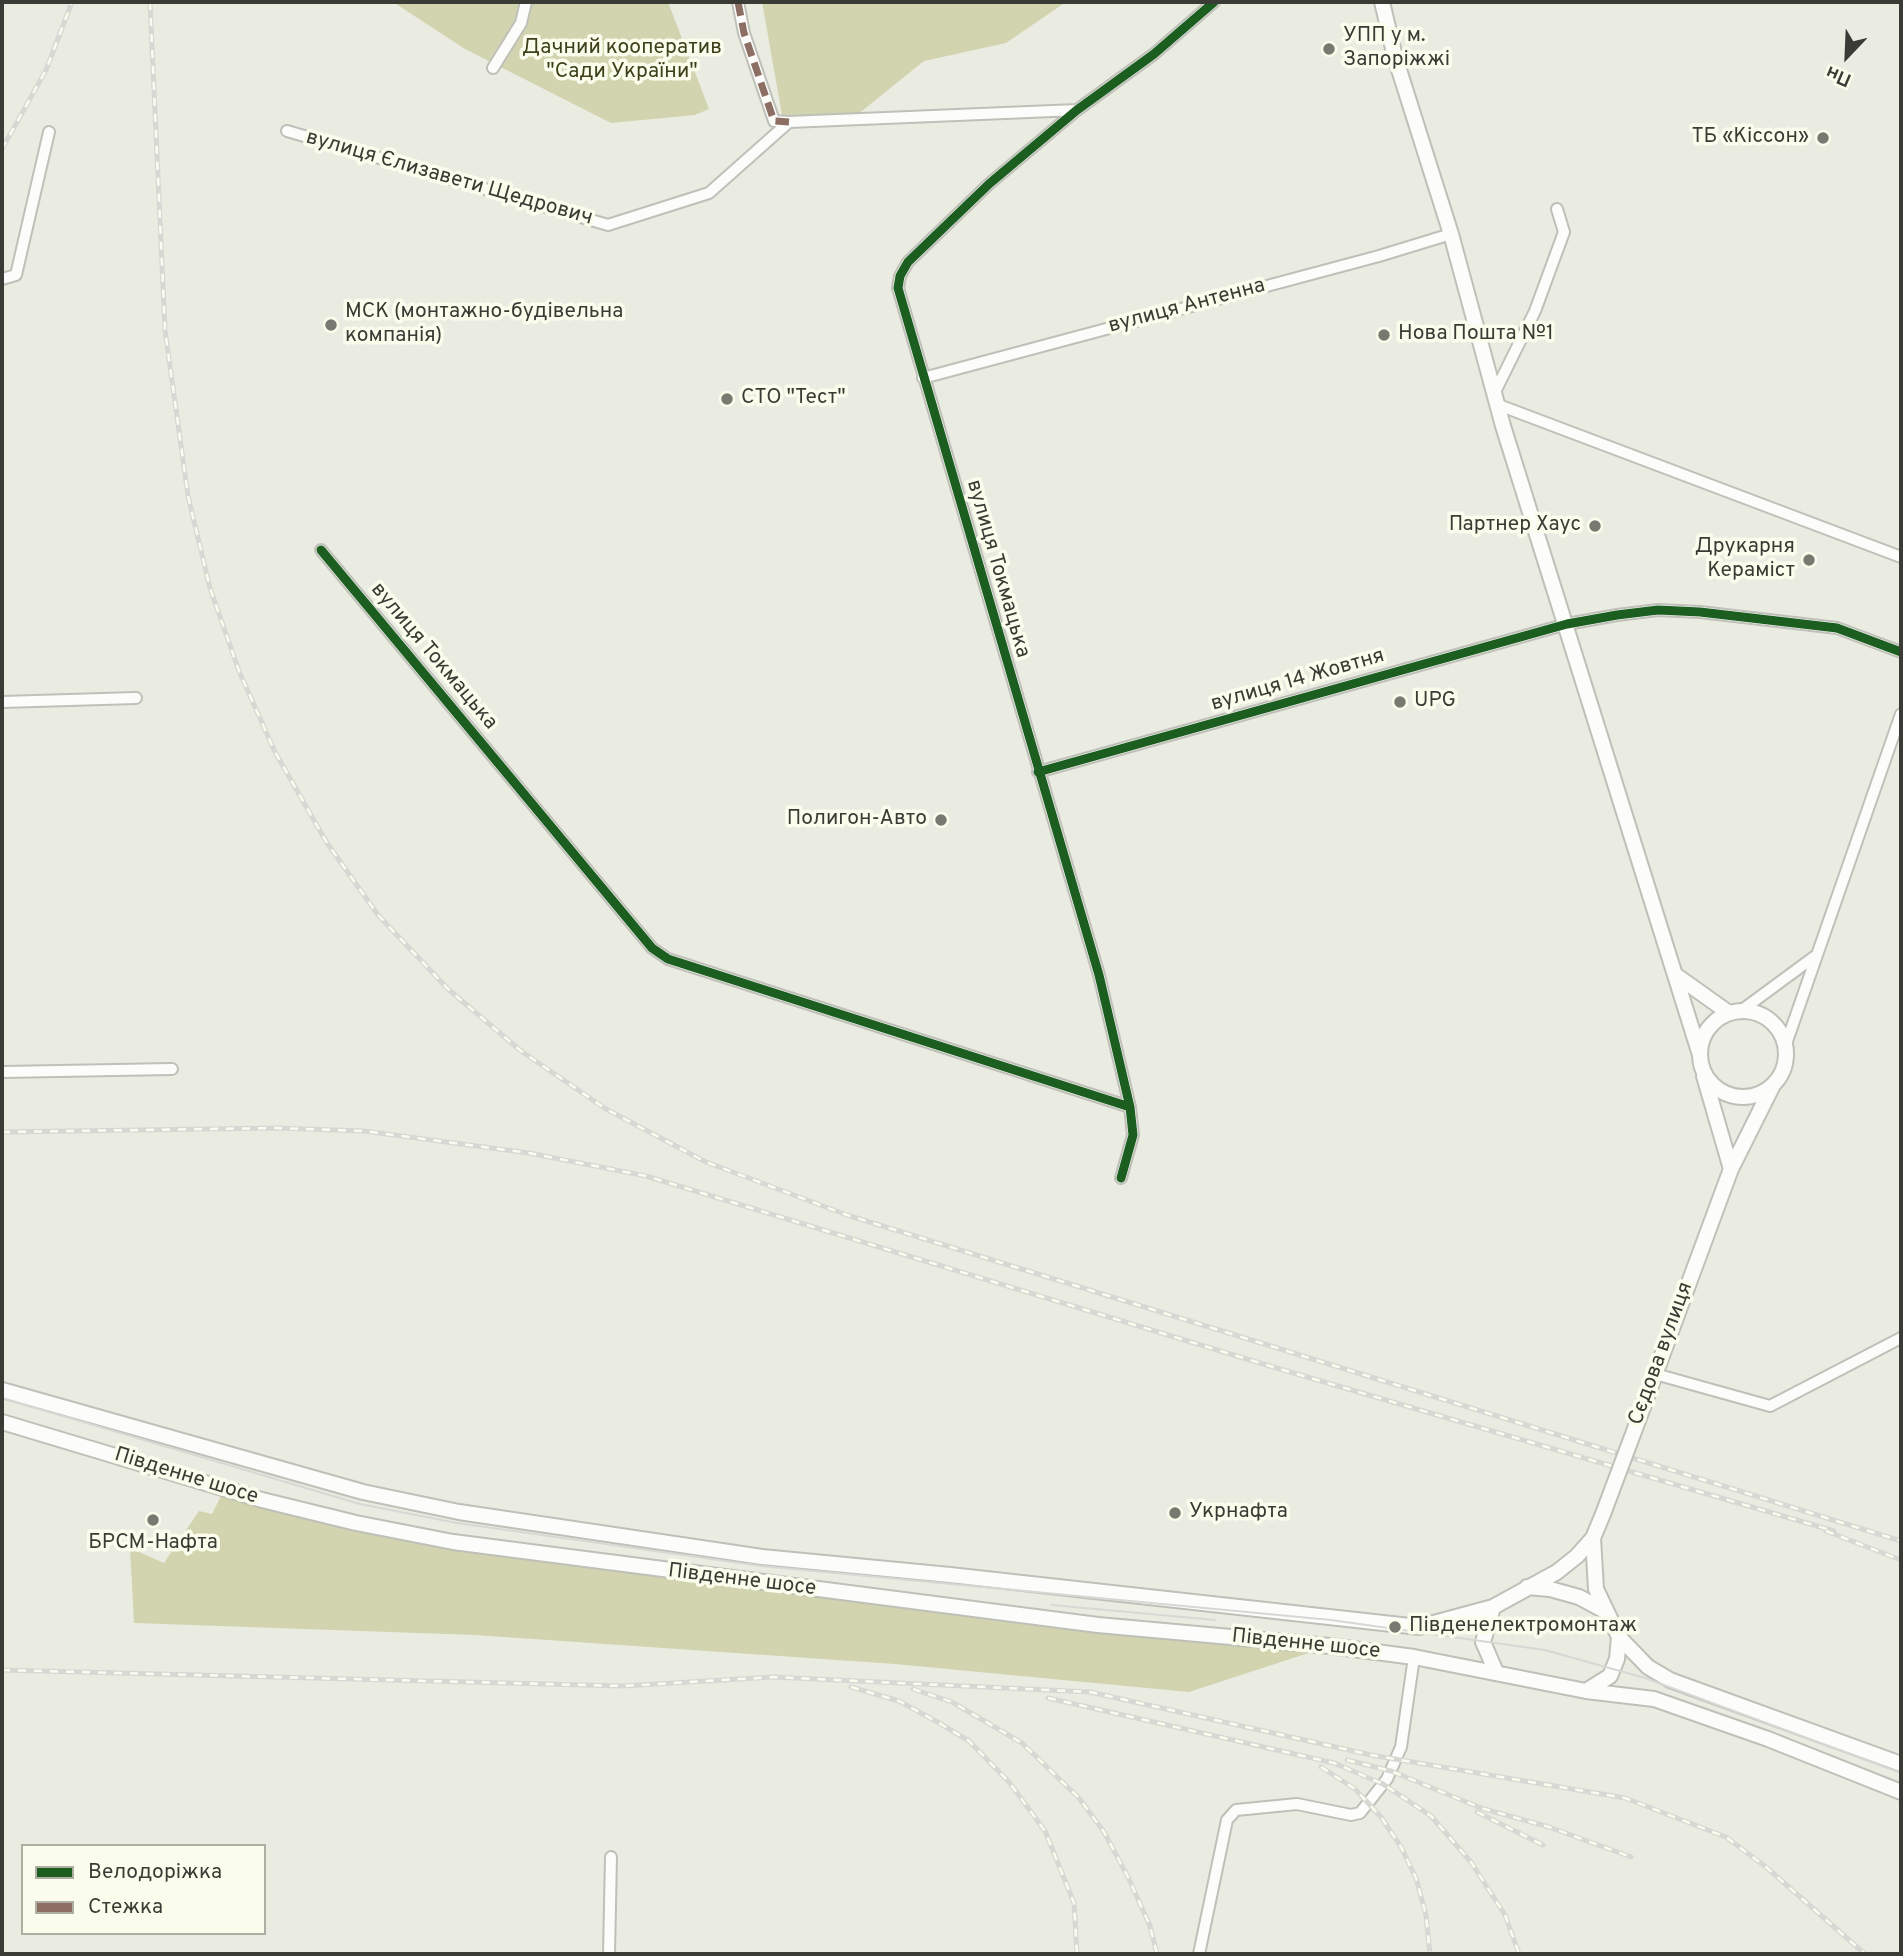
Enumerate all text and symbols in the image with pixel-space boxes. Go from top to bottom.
north arrow [1812,21,1882,91]
place label: УПП у м. Запоріжжі [1343,24,1450,74]
park label: Дачний кооператив "Сади України" [522,36,722,86]
marker: УПП у м. Запоріжжі [1321,41,1337,57]
text: Пн [1822,59,1855,91]
place label: ТБ «Кіссон» [1691,125,1809,151]
street label: вулиця Єлизавети Щедрович [303,126,595,232]
marker: ТБ «Кіссон» [1815,130,1831,146]
street label: вулиця Антенна [1106,274,1268,340]
place label: МСК (монтажно-будівельна компанія) [345,300,623,350]
marker: МСК (монтажно-будівельна компанія) [323,317,339,333]
place label: Нова Пошта №1 [1398,322,1554,348]
marker: Нова Пошта №1 [1376,327,1392,343]
place label: СТО "Тест" [741,386,846,412]
marker: СТО "Тест" [719,391,735,407]
street label: вулиця Токмацька [960,477,1034,661]
place label: Партнер Хаус [1449,513,1581,539]
marker: Партнер Хаус [1587,518,1603,534]
place label: Друкарня Кераміст [1695,535,1795,585]
marker: Друкарня Кераміст [1801,552,1817,568]
street label: вулиця Токмацька [364,578,502,736]
street label: вулиця 14 Жовтня [1208,644,1388,718]
place label: UPG [1414,689,1456,715]
marker: UPG [1392,694,1408,710]
place label: Полигон-Авто [787,807,927,833]
marker: Полигон-Авто [933,812,949,828]
street label: Сєдова вулиця [1624,1279,1700,1429]
street label: Південне шосе [111,1443,261,1511]
place label: Укрнафта [1189,1500,1288,1526]
marker: Укрнафта [1167,1505,1183,1521]
marker: БРСМ-Нафта [145,1512,161,1528]
place label: БРСМ-Нафта [88,1531,218,1557]
street label: Південне шосе [666,1559,818,1603]
place label: Південелектромонтаж [1409,1614,1637,1640]
marker: Південелектромонтаж [1387,1619,1403,1635]
street label: Південне шосе [1230,1625,1382,1665]
legend [21,1844,266,1935]
text: Велодоріжка [88,1859,222,1886]
text: Стежка [88,1894,163,1921]

